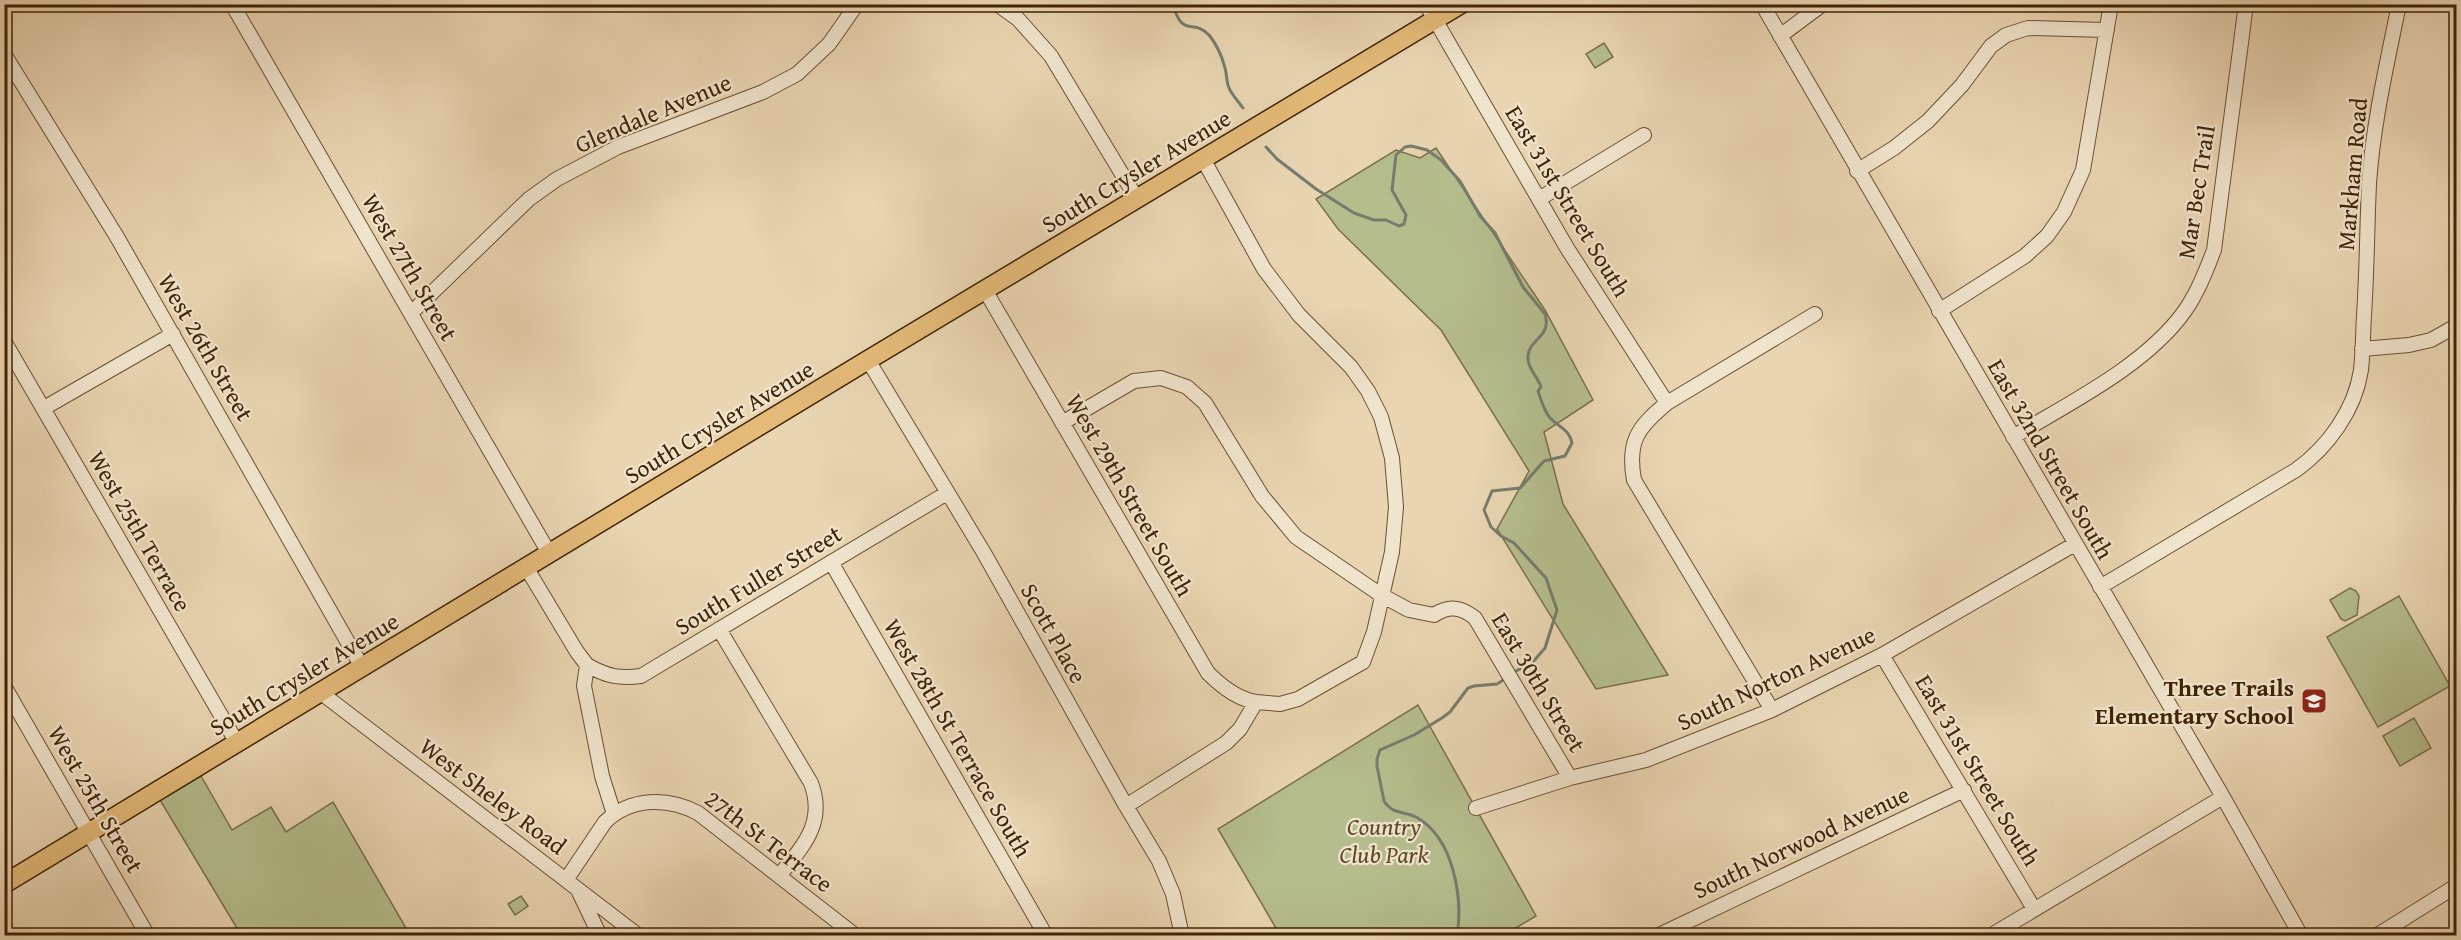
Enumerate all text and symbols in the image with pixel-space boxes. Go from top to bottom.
street label: Glendale Avenue [569,64,737,162]
street label: Markham Road [2328,96,2376,252]
street label: East 31st Street South [1497,99,1639,304]
street label: South Crysler Avenue [1035,100,1237,242]
street label: Mar Bec Trail [2168,122,2224,261]
street label: West 27th Street [354,187,467,348]
street label: West 26th Street [150,267,263,428]
street label: South Crysler Avenue [618,351,820,493]
street label: East 32nd Street South [1979,352,2123,566]
street label: West 29th Street South [1058,387,1203,603]
street label: West 25th Terrace [80,444,200,618]
street label: South Fuller Street [668,516,849,644]
street label: Scott Place [1012,577,1096,689]
street label: South Crysler Avenue [203,603,405,745]
street label: East 30th Street [1483,605,1595,759]
street label: West 28th St Terrace South [875,612,1041,864]
street label: South Norton Avenue [1671,617,1881,739]
street label: East 31st Street South [1907,668,2049,873]
place label: Three Trails Elementary School [2095,670,2295,733]
school or university icon: Three Trails Elementary School [2299,686,2329,716]
street label: West 25th Street [40,719,153,880]
street label: West Sheley Road [412,729,574,863]
street label: South Norwood Avenue [1687,776,1915,908]
street label: 27th St Terrace [698,781,840,901]
park label: Country Club Park [1340,809,1429,872]

